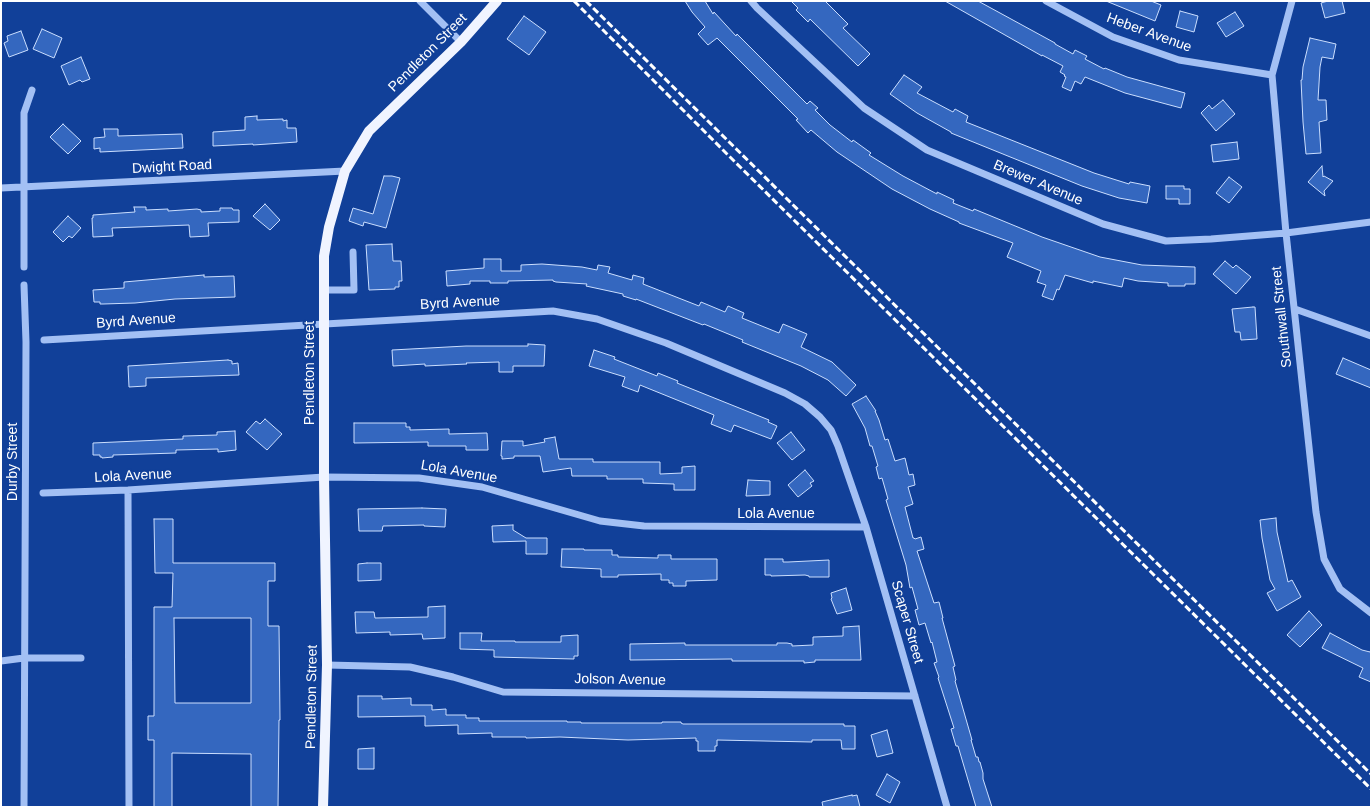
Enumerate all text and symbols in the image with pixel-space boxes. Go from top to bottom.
street label: Pendleton Street [385,10,471,96]
street label: Heber Avenue [1104,10,1194,56]
street label: Dwight Road [132,157,212,177]
street label: Brewer Avenue [991,157,1085,209]
street label: Southwall Street [1268,265,1296,369]
street label: Byrd Avenue [420,293,500,313]
street label: Byrd Avenue [96,310,176,332]
street label: Pendleton Street [302,321,318,425]
street label: Durby Street [5,423,21,501]
street label: Lola Avenue [419,457,499,487]
street label: Lola Avenue [94,466,172,486]
street label: Lola Avenue [737,506,815,522]
street label: Scaper Street [887,579,927,665]
street label: Pendleton Street [303,645,321,749]
street label: Jolson Avenue [574,671,666,689]

